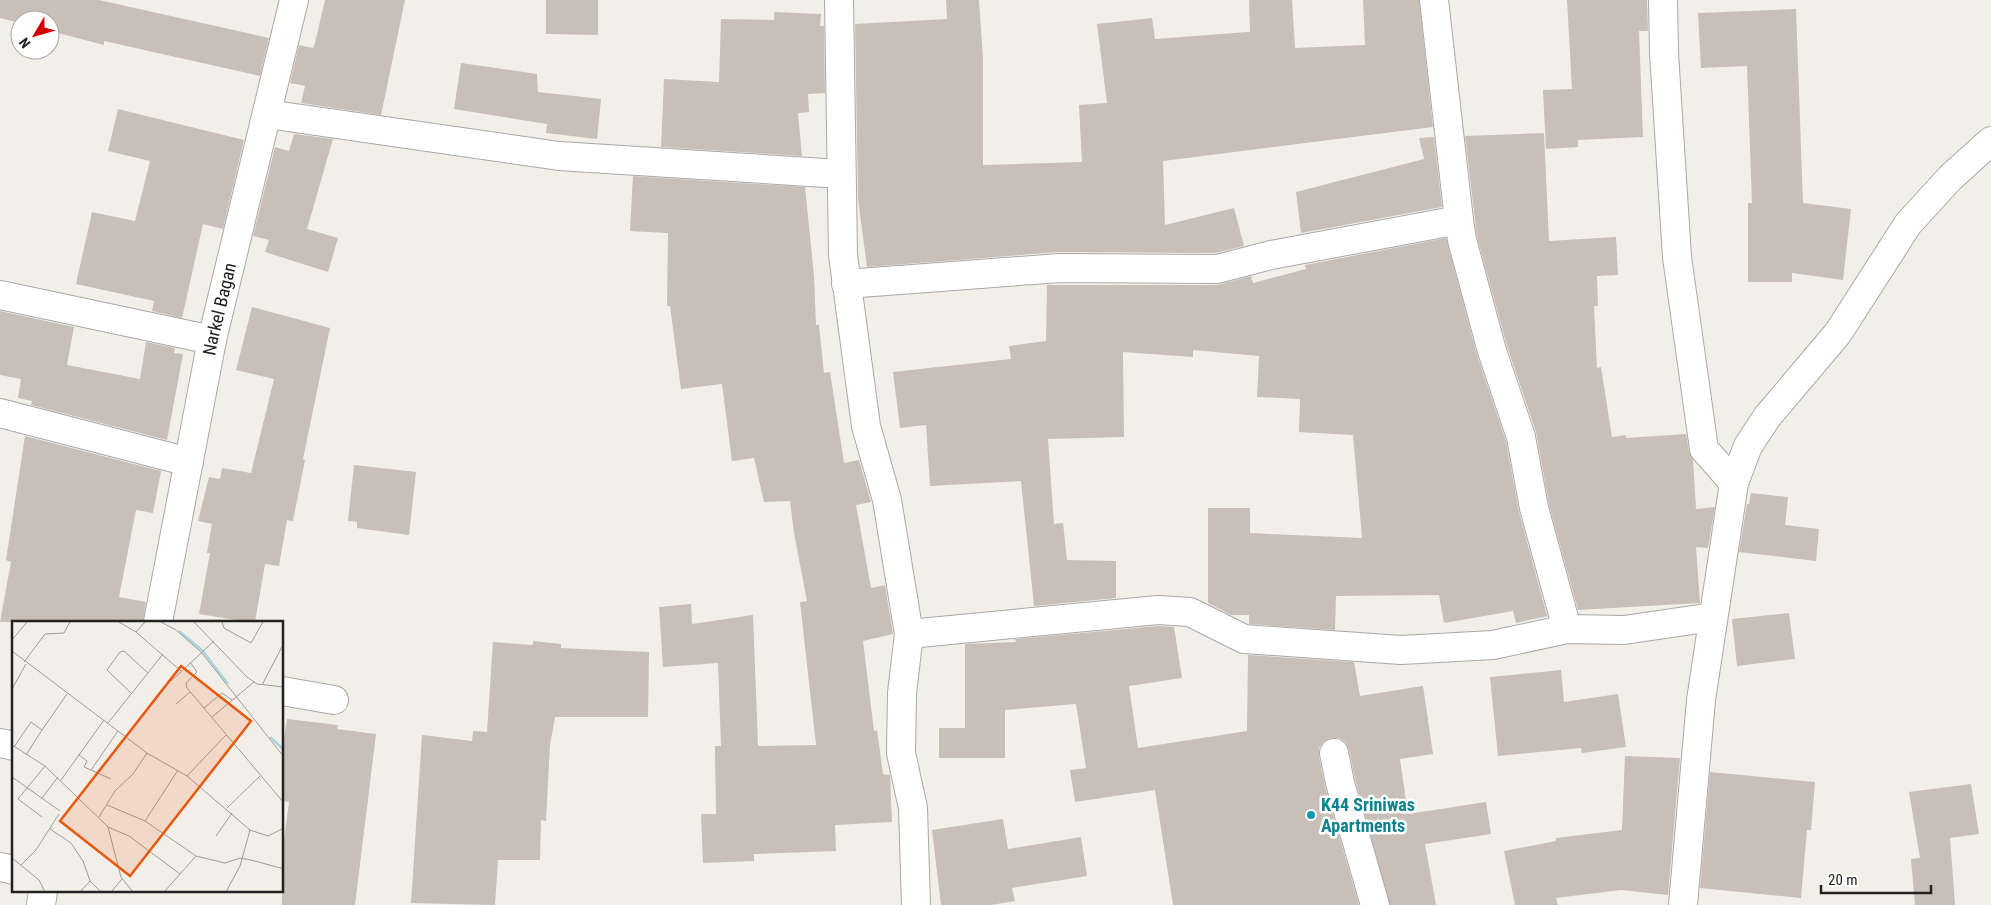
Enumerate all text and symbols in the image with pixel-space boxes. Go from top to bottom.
north arrow [10,10,60,60]
text: N [16,35,34,51]
street label: Narkel Bagan [198,260,240,357]
inset map [12,621,284,892]
place label: K44 Sriniwas Apartments [1321,794,1415,836]
marker: K44 Sriniwas Apartments [1305,809,1317,821]
scale bar [1821,862,1931,894]
text: 20 m [1828,871,1858,889]

